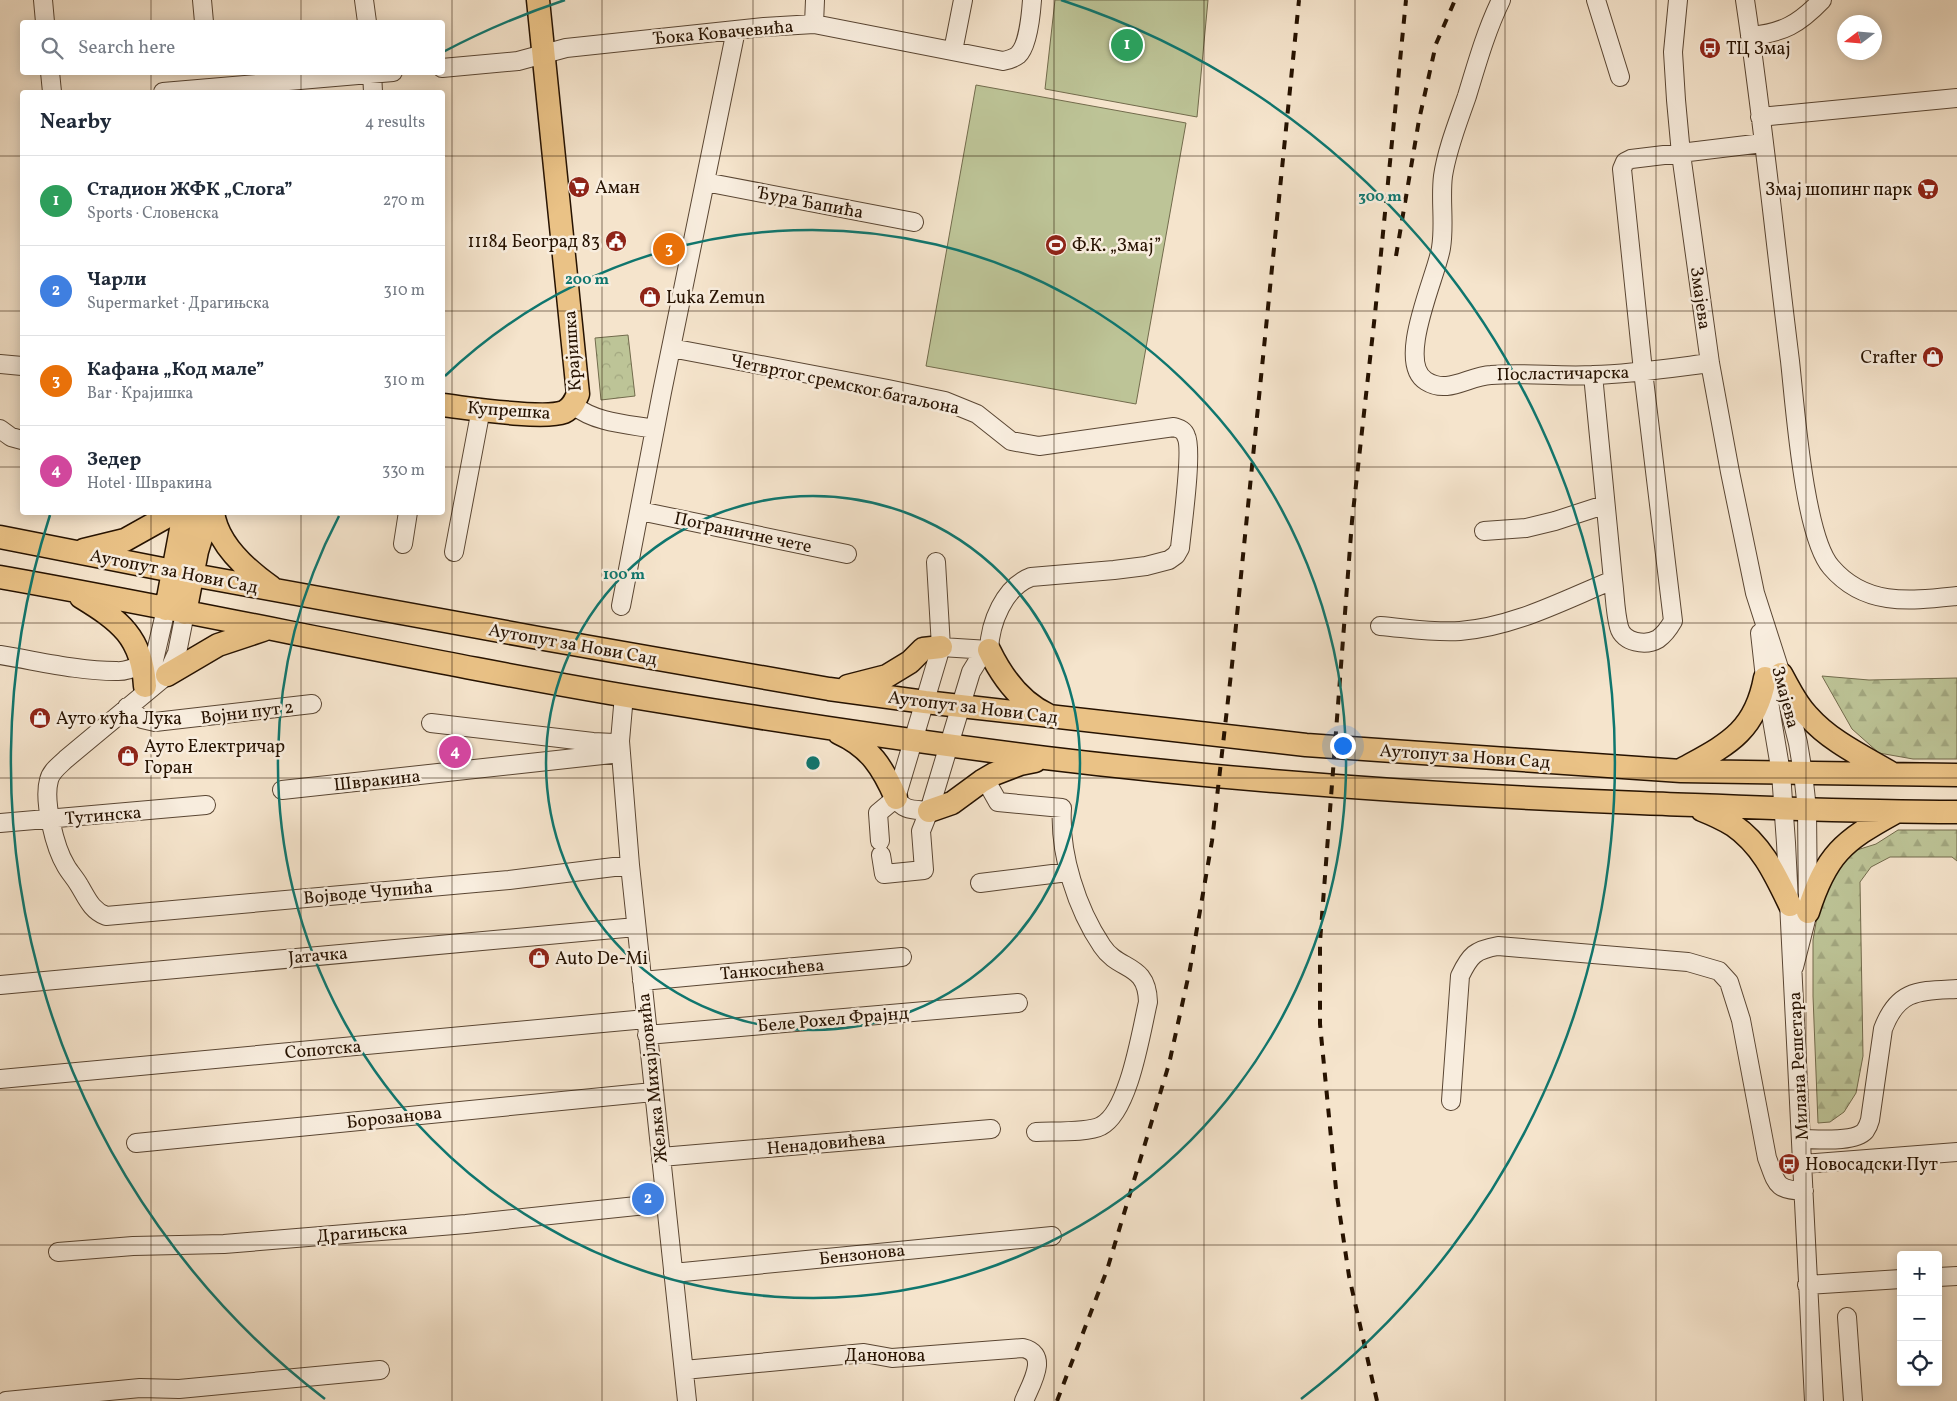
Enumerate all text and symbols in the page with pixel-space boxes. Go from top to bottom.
street label: Ђока Ковачевића [652,15,795,52]
north arrow [1837,15,1882,60]
search box [20,20,445,75]
pin: 1 [1111,26,1143,64]
icon: search [38,34,66,62]
text: Search here [78,35,175,61]
bus stop icon: ТЦ Змај [1698,36,1722,60]
place label: ТЦ Змај [1726,37,1791,62]
text: Nearby [40,108,111,137]
text: 4 results [365,112,425,134]
supermarket icon: Аман [567,175,591,199]
place label: Аман [595,176,640,201]
text: Стадион ЖФК „Слога” [87,177,293,203]
supermarket icon: Змај шопинг парк [1916,177,1940,201]
place label: Змај шопинг парк [1765,178,1912,203]
street label: Ђура Ђапића [754,181,865,226]
text: 300 m [1358,187,1402,208]
text: 1 [53,190,59,212]
text: 270 m [383,190,425,212]
text: Sports · Словенска [87,203,219,225]
public building icon: 11184 Београд 83 [604,229,628,253]
place label: 11184 Београд 83 [468,230,600,255]
pin: 3 [653,230,685,268]
sports icon: Ф.К. „Змај” [1044,233,1068,257]
place label: Ф.К. „Змај” [1072,234,1161,259]
street label: Змајева [1683,265,1716,331]
text: Чарли [87,267,146,293]
text: 200 m [565,270,609,291]
text: 2 [52,280,60,302]
text: 310 m [384,280,425,302]
shop icon: Luka Zemun [638,285,662,309]
place label: Luka Zemun [666,286,766,311]
text: Supermarket · Драгињска [87,293,269,315]
street label: Крајишка [558,310,589,392]
shop icon: Crafter [1921,345,1945,369]
place label: Crafter [1860,346,1917,371]
street label: Четвртог сремског батаљона [728,349,962,422]
text: Кафана „Код мале” [87,357,264,383]
street label: Посластичарска [1496,361,1630,388]
text: 3 [52,370,60,392]
text: 310 m [384,370,425,392]
text: Bar · Крајишка [87,383,193,405]
street label: Купрешка [466,396,551,427]
text: Зедер [87,447,141,473]
text: 4 [51,460,61,482]
text: 330 m [382,460,425,482]
text: Hotel · Швракина [87,473,212,495]
street label: Пограничне чете [672,507,814,560]
street label: Аутопут за Нови Сад [87,544,260,601]
text: 100 m [603,565,646,586]
street label: Аутопут за Нови Сад [486,618,659,673]
street label: Змајева [1764,664,1805,731]
street label: Аутопут за Нови Сад [887,686,1059,731]
street label: Војни пут 2 [199,695,295,732]
shop icon: Ауто кућа Лука [28,706,52,730]
place label: Ауто кућа Лука [56,707,182,732]
pin: 4 [439,733,471,771]
your location [1330,733,1356,759]
place label: Ауто Електричар Горан [144,735,285,781]
street label: Аутопут за Нови Сад [1379,739,1551,776]
shop icon: Ауто Електричар Горан [116,744,140,768]
centre of rings [804,754,822,772]
street label: Швракина [333,765,422,798]
street label: Тутинска [64,801,143,832]
street label: Војводе Чупића [302,875,434,912]
street label: Јатачка [287,941,349,972]
shop icon: Auto De-Mi [527,946,551,970]
place label: Auto De-Mi [555,947,648,972]
street label: Танкосићева [719,953,825,988]
street label: Милана Решетара [1783,991,1816,1141]
street label: Жељка Михајловића [632,992,675,1164]
street label: Беле Рохел Фрајнд [756,1001,910,1040]
street label: Сопотска [284,1035,363,1066]
street label: Борозанова [345,1101,443,1136]
street label: Ненадовићева [766,1127,887,1162]
bus stop icon: Новосадски Пут [1777,1152,1801,1176]
place label: Новосадски Пут [1805,1153,1938,1178]
pin: 2 [632,1180,664,1218]
street label: Драгињска [316,1217,409,1250]
street label: Бензонова [818,1239,907,1272]
map controls [1897,1251,1942,1386]
button: + [1897,1251,1942,1296]
button: − [1897,1296,1942,1341]
button: locate [1897,1341,1942,1386]
street label: Данонова [844,1344,926,1369]

